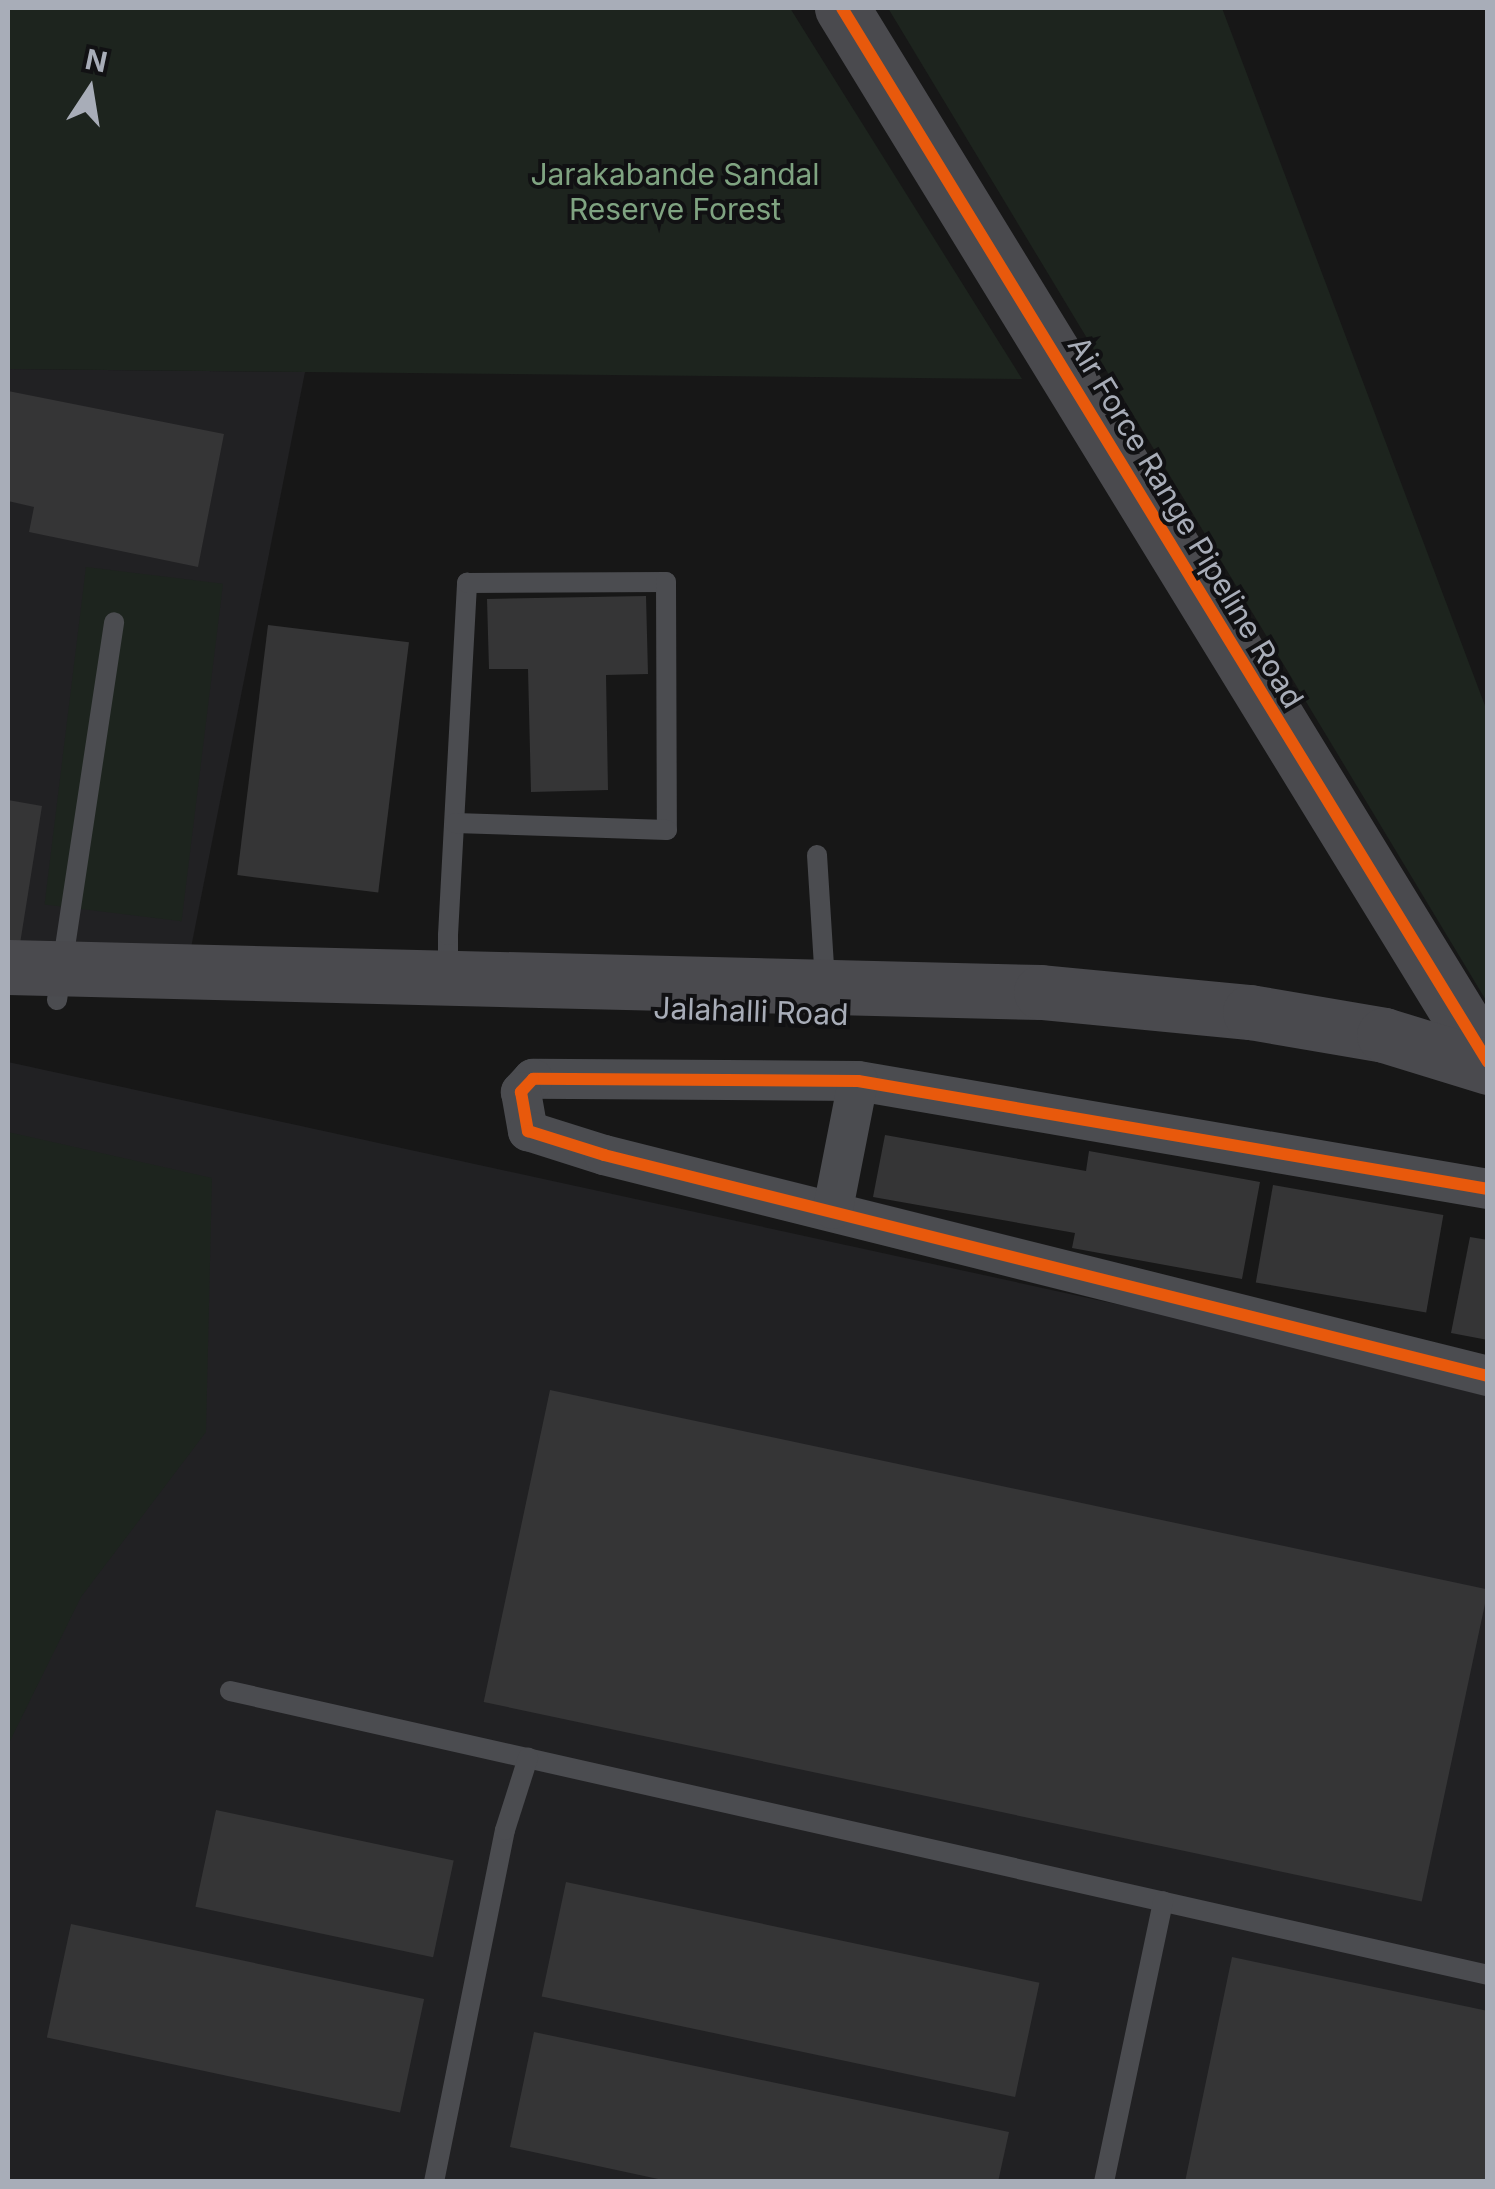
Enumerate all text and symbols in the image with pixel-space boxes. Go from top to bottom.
north arrow [40,40,140,140]
text: N [82,42,110,80]
park label: Jarakabande Sandal Reserve Forest [530,156,820,226]
street label: Air Force Range Pipeline Road [1061,330,1311,714]
street label: Jalahalli Road [653,990,849,1032]

